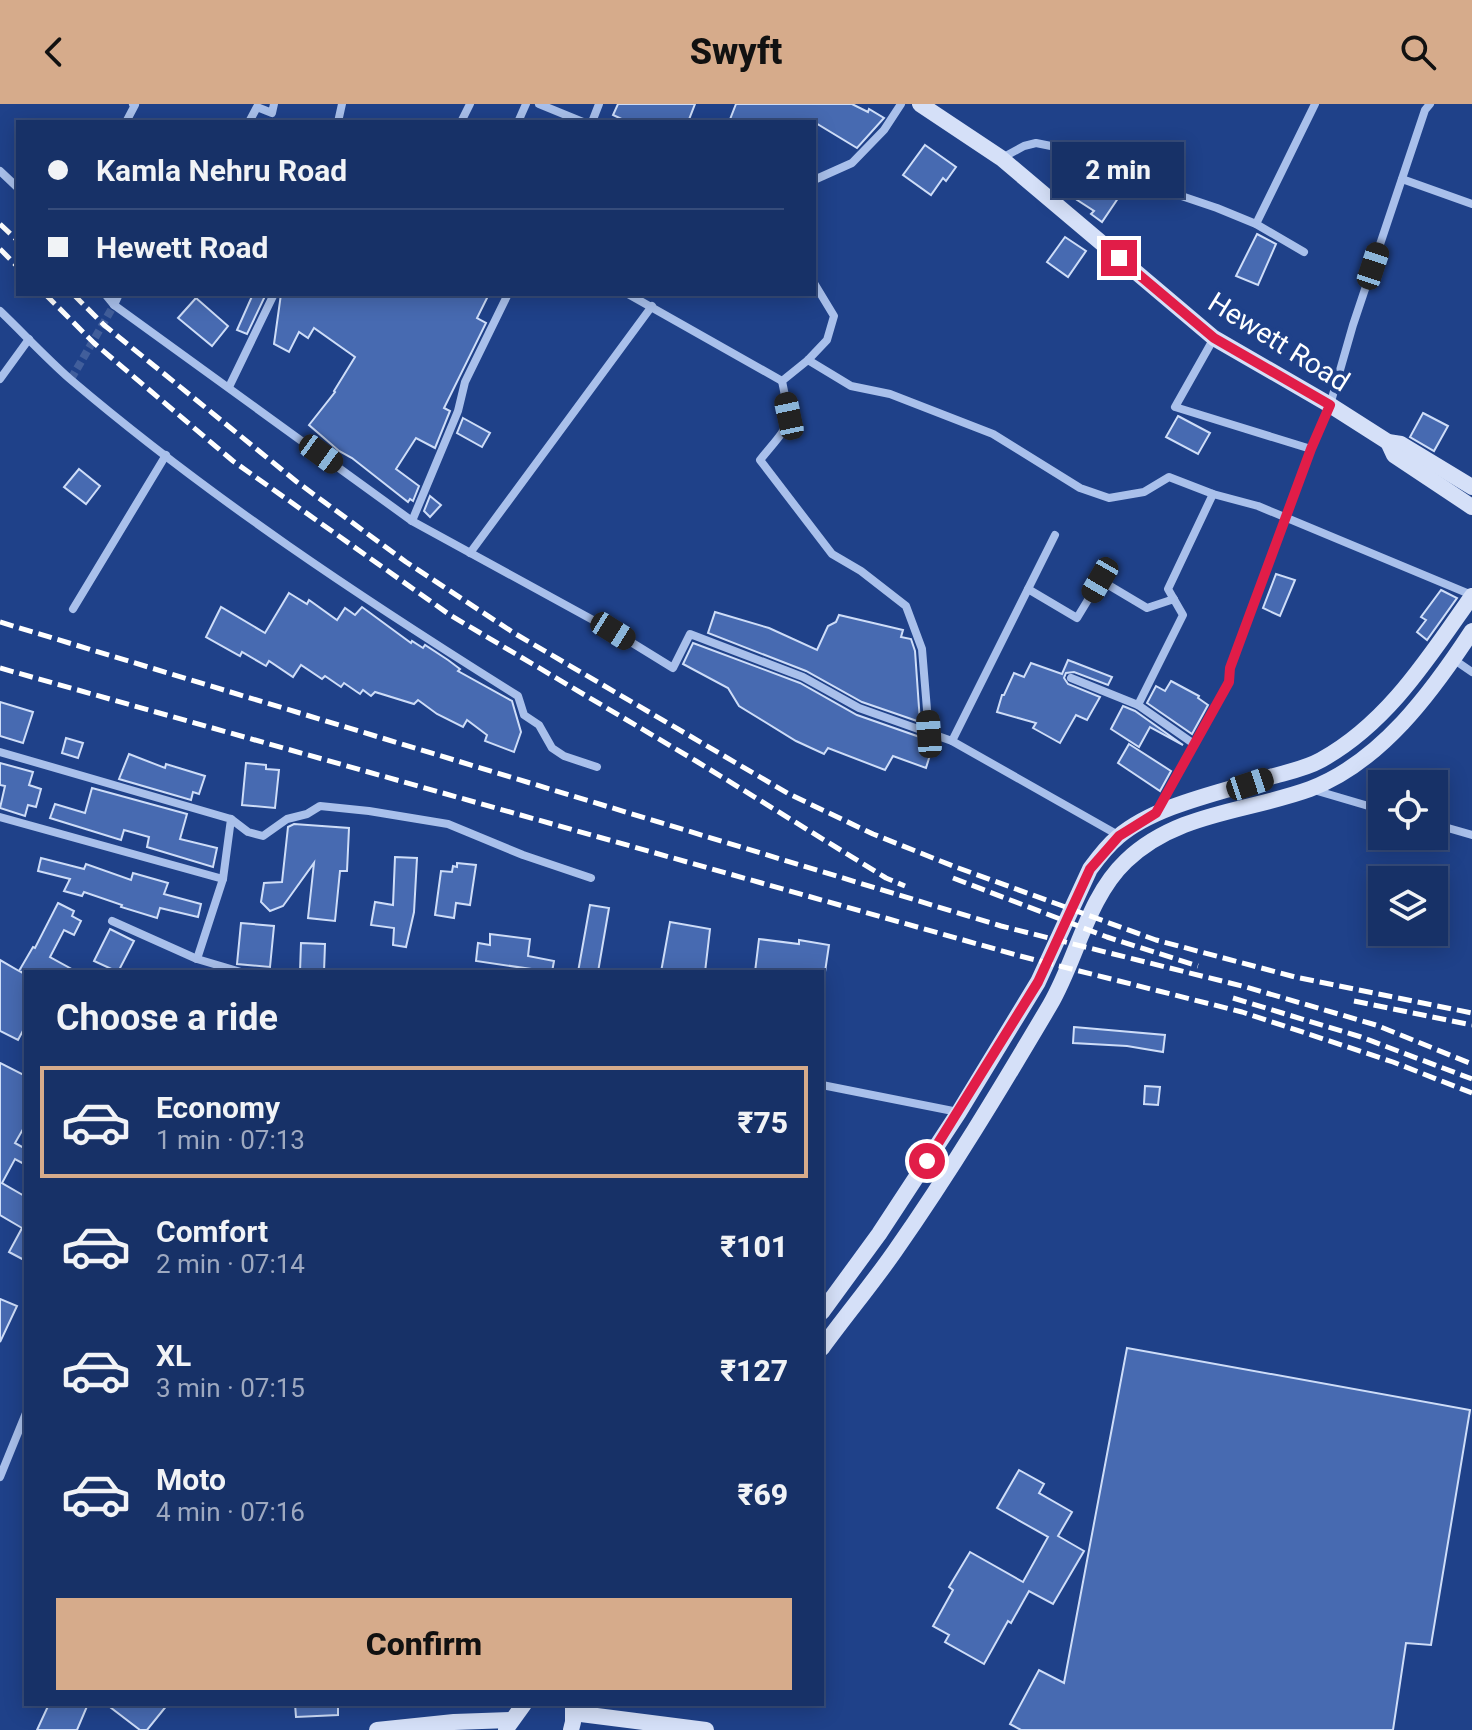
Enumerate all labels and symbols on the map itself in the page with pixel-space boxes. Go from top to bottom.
callout: 2 min [1053,142,1185,198]
car [1354,239,1392,293]
route end [1101,240,1137,276]
street label: Hewett Road [1202,286,1356,398]
car [772,390,806,442]
car [295,430,347,478]
car [1078,553,1122,607]
car [586,608,640,654]
car [915,709,943,759]
car [1223,765,1277,803]
route start [909,1143,945,1179]

